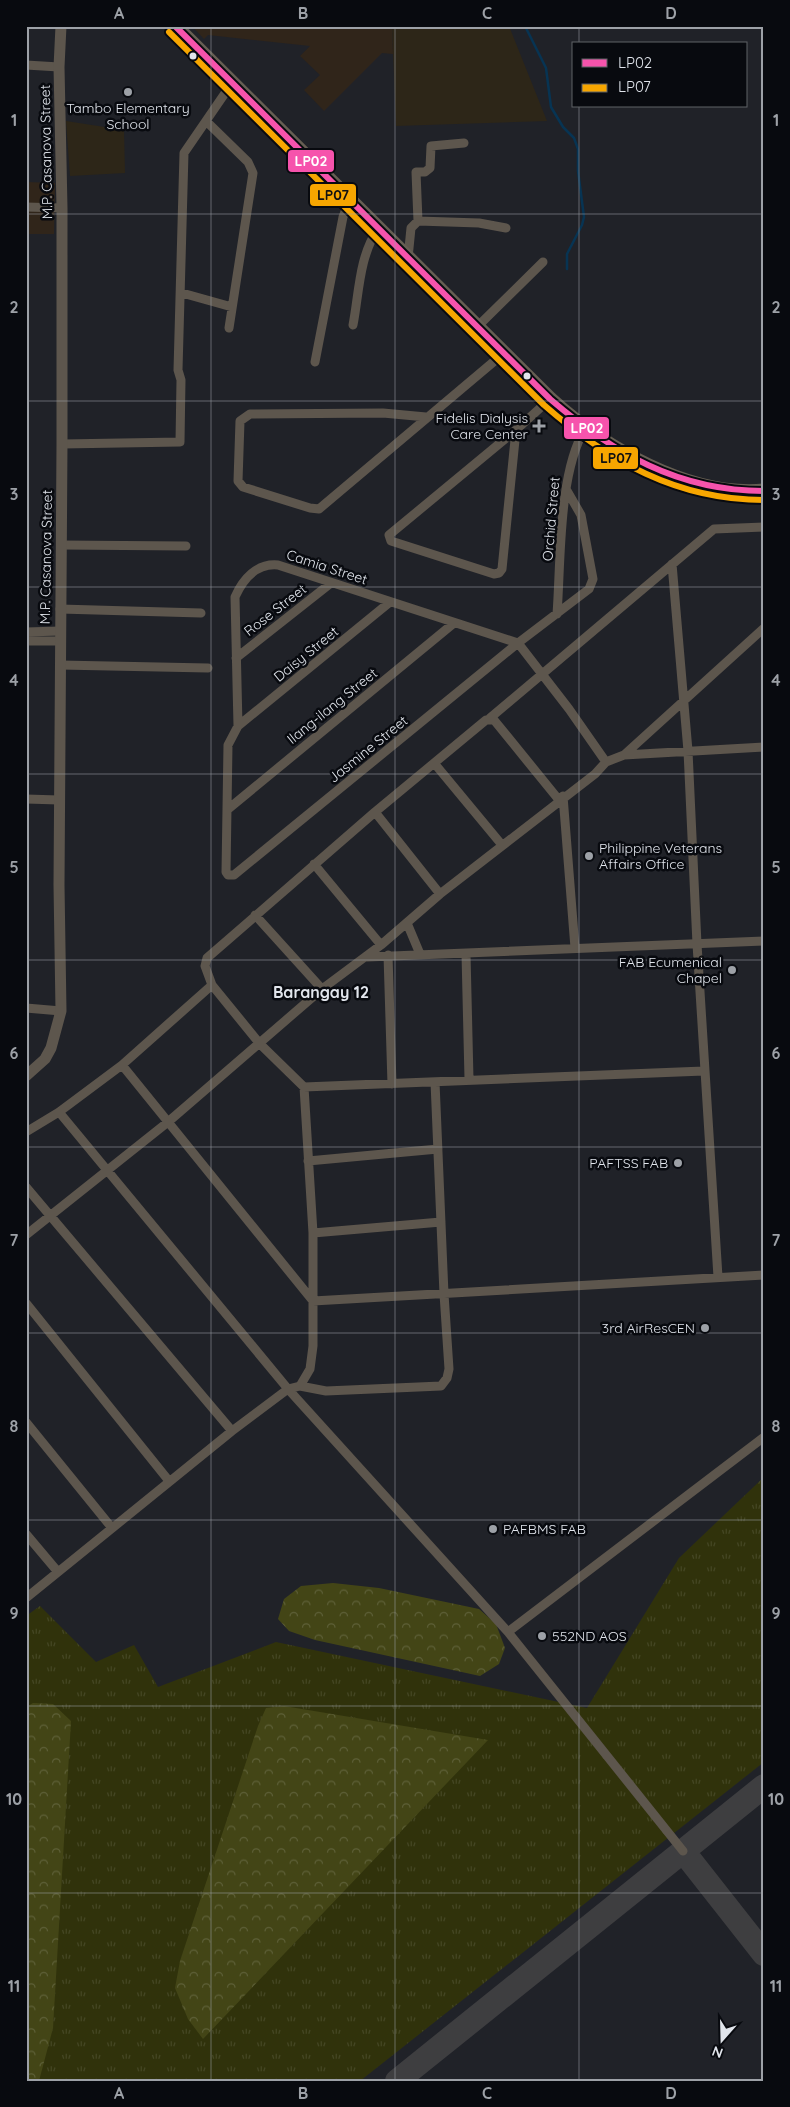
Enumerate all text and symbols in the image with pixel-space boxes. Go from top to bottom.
text: A [114,3,125,23]
text: B [298,3,308,23]
text: C [482,3,492,23]
text: D [665,3,677,23]
legend [572,42,748,108]
unlabelled marker [188,51,198,61]
text: LP02 [618,53,652,72]
text: LP07 [618,77,651,96]
street label: M.P. Casanova Street [36,84,56,219]
marker: Tambo Elementary School [122,86,134,98]
place label: Tambo Elementary School [66,99,190,133]
text: 1 [11,110,17,130]
text: 1 [773,110,779,130]
line badge: LP02 [287,149,335,173]
text: LP02 [295,152,327,170]
line badge: LP07 [309,183,357,207]
text: LP07 [317,186,349,204]
text: 2 [9,297,19,317]
text: 2 [771,297,781,317]
unlabelled marker [522,371,532,381]
place label: Fidelis Dialysis Care Center [436,409,529,443]
line badge: LP02 [563,416,610,440]
marker: Fidelis Dialysis Care Center [532,419,546,433]
text: LP02 [571,419,603,437]
line badge: LP07 [592,446,639,470]
text: LP07 [600,449,632,467]
street label: Orchid Street [538,476,564,562]
text: 3 [10,484,18,504]
text: 3 [772,484,780,504]
street label: M.P. Casanova Street [36,489,56,624]
street label: Camia Street [284,545,370,589]
street label: Rose Street [240,580,310,640]
street label: Daisy Street [270,622,342,686]
street label: Ilang-ilang Street [283,664,381,748]
text: 4 [9,670,19,690]
text: 4 [771,670,781,690]
street label: Jasmine Street [325,711,412,786]
place label: Philippine Veterans Affairs Office [599,839,722,873]
marker: Philippine Veterans Affairs Office [583,850,595,862]
text: 5 [9,857,19,877]
text: 5 [771,857,781,877]
place label: FAB Ecumenical Chapel [619,953,722,987]
marker: FAB Ecumenical Chapel [726,964,738,976]
district label: Barangay 12 [273,982,369,1002]
text: 6 [10,1043,19,1063]
text: 6 [772,1043,781,1063]
place label: PAFTSS FAB [589,1154,668,1172]
marker: PAFTSS FAB [672,1157,684,1169]
text: 7 [10,1230,19,1250]
text: 7 [772,1230,781,1250]
place label: 3rd AirResCEN [602,1319,695,1337]
marker: 3rd AirResCEN [699,1322,711,1334]
text: 8 [10,1416,19,1436]
text: 8 [772,1416,781,1436]
place label: PAFBMS FAB [503,1520,586,1538]
marker: PAFBMS FAB [487,1523,499,1535]
text: 9 [9,1603,19,1623]
text: 9 [771,1603,781,1623]
place label: 552ND AOS [552,1627,627,1645]
marker: 552ND AOS [536,1630,548,1642]
text: 10 [6,1789,22,1809]
text: 10 [768,1789,784,1809]
text: 11 [8,1976,20,1996]
text: 11 [770,1976,782,1996]
north arrow [698,2014,748,2064]
text: N [710,2042,725,2062]
text: A [114,2083,125,2103]
text: B [298,2083,308,2103]
text: C [482,2083,492,2103]
text: D [665,2083,677,2103]

